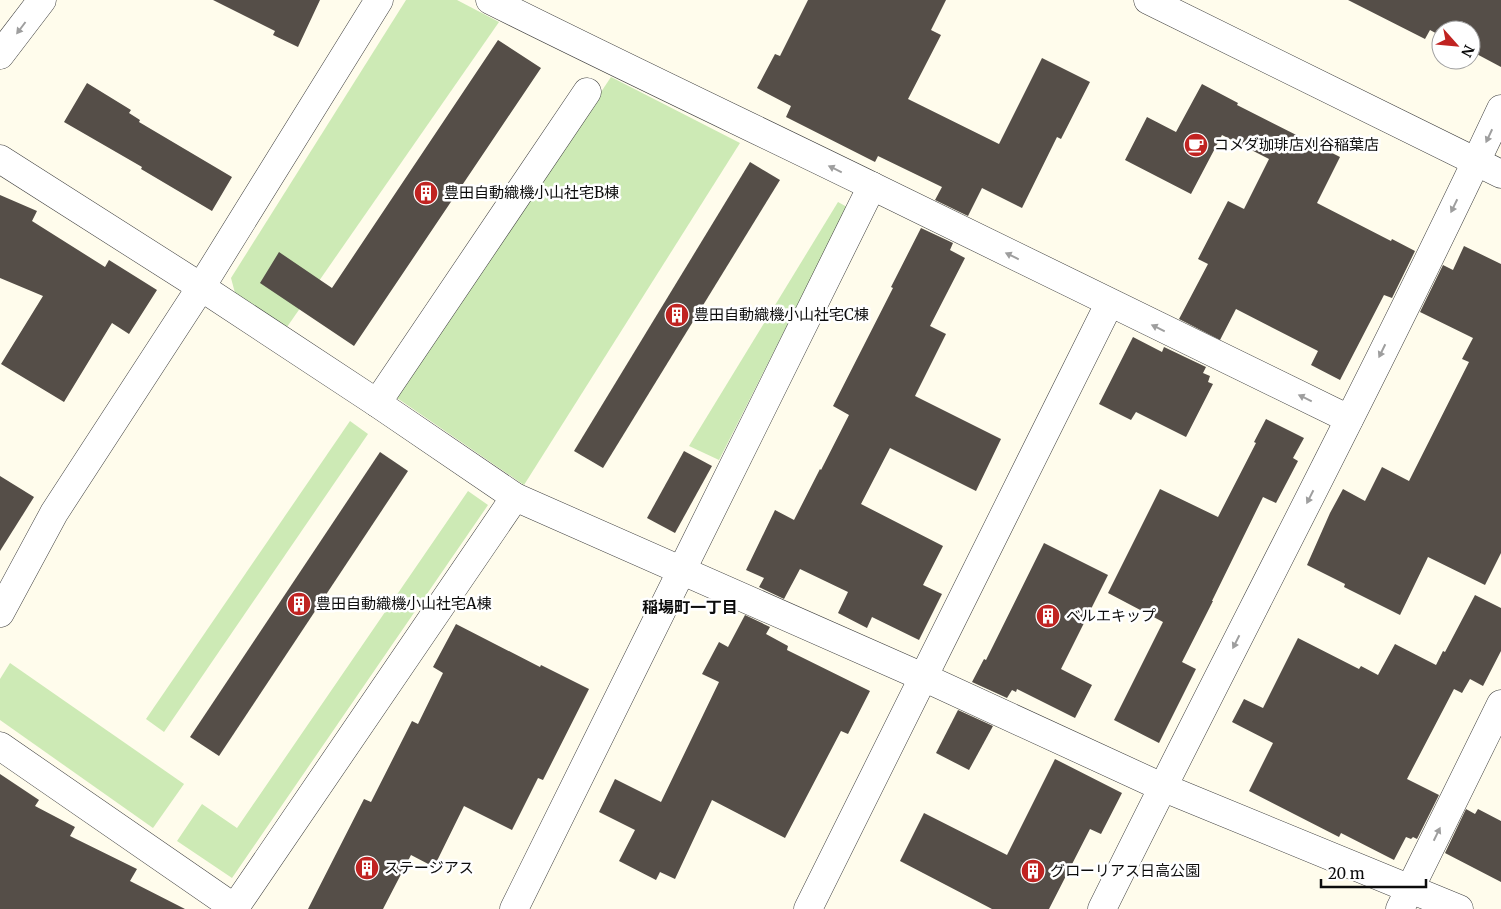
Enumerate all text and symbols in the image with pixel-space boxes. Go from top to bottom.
north arrow [1431,20,1481,70]
one-way arrow [16,21,26,35]
text: N [1457,42,1478,60]
one-way arrow [1484,129,1492,143]
cafe icon: コメダ珈琲店刈谷稲葉店 [1183,132,1209,158]
place label: コメダ珈琲店刈谷稲葉店 [1214,135,1379,154]
one-way arrow [828,164,842,172]
building icon: 豊田自動織機小山社宅B棟 [413,180,439,206]
place label: 豊田自動織機小山社宅B棟 [444,183,619,202]
one-way arrow [1450,199,1458,213]
one-way arrow [1005,252,1020,260]
building icon: 豊田自動織機小山社宅C棟 [664,302,690,328]
place label: 豊田自動織機小山社宅C棟 [694,305,869,324]
one-way arrow [1151,323,1165,331]
one-way arrow [1378,344,1386,358]
one-way arrow [1298,394,1312,402]
one-way arrow [1305,489,1314,504]
building icon: 豊田自動織機小山社宅A棟 [286,591,312,617]
place label: 豊田自動織機小山社宅A棟 [316,594,492,613]
district label: 稲場町一丁目 [642,597,738,617]
building icon: ベルエキップ [1035,603,1061,629]
place label: ベルエキップ [1066,606,1156,625]
one-way arrow [1232,634,1240,649]
one-way arrow [1433,827,1441,841]
building icon: ステージアス [354,855,380,881]
scale bar [1321,856,1426,888]
place label: ステージアス [384,858,474,877]
building icon: グローリアス日高公園 [1020,858,1046,884]
place label: グローリアス日高公園 [1050,861,1200,880]
text: 20 m [1328,864,1365,883]

